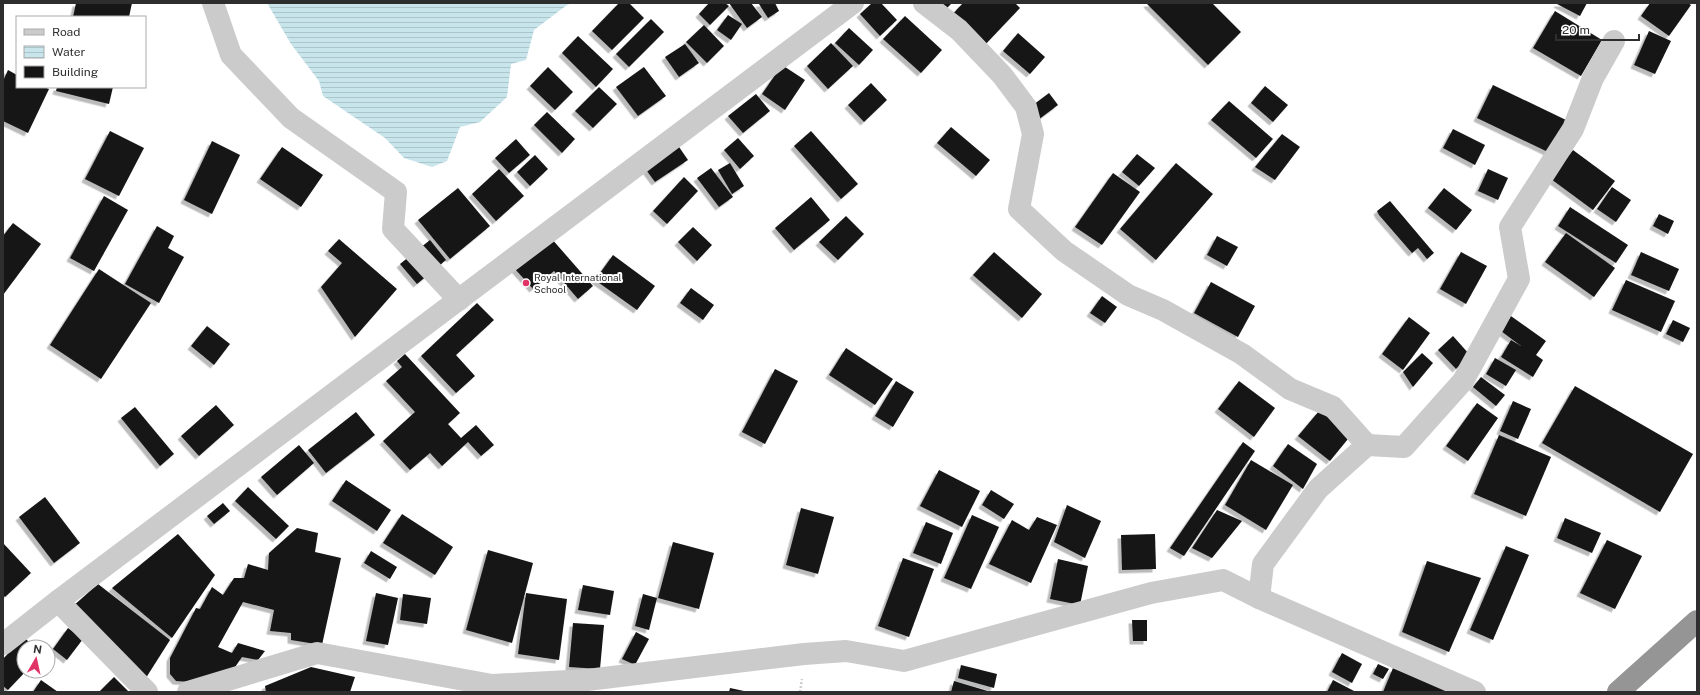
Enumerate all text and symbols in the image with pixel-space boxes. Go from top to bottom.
legend [16,16,146,88]
scale bar [1556,16,1639,42]
text: 20 m [1562,23,1590,37]
text: Road [52,25,80,39]
text: Water [52,45,86,59]
text: Building [52,65,98,79]
place label: Royal International School [534,271,622,295]
marker: Royal International School [521,278,531,288]
north arrow [16,639,56,679]
text: N [32,643,43,656]

